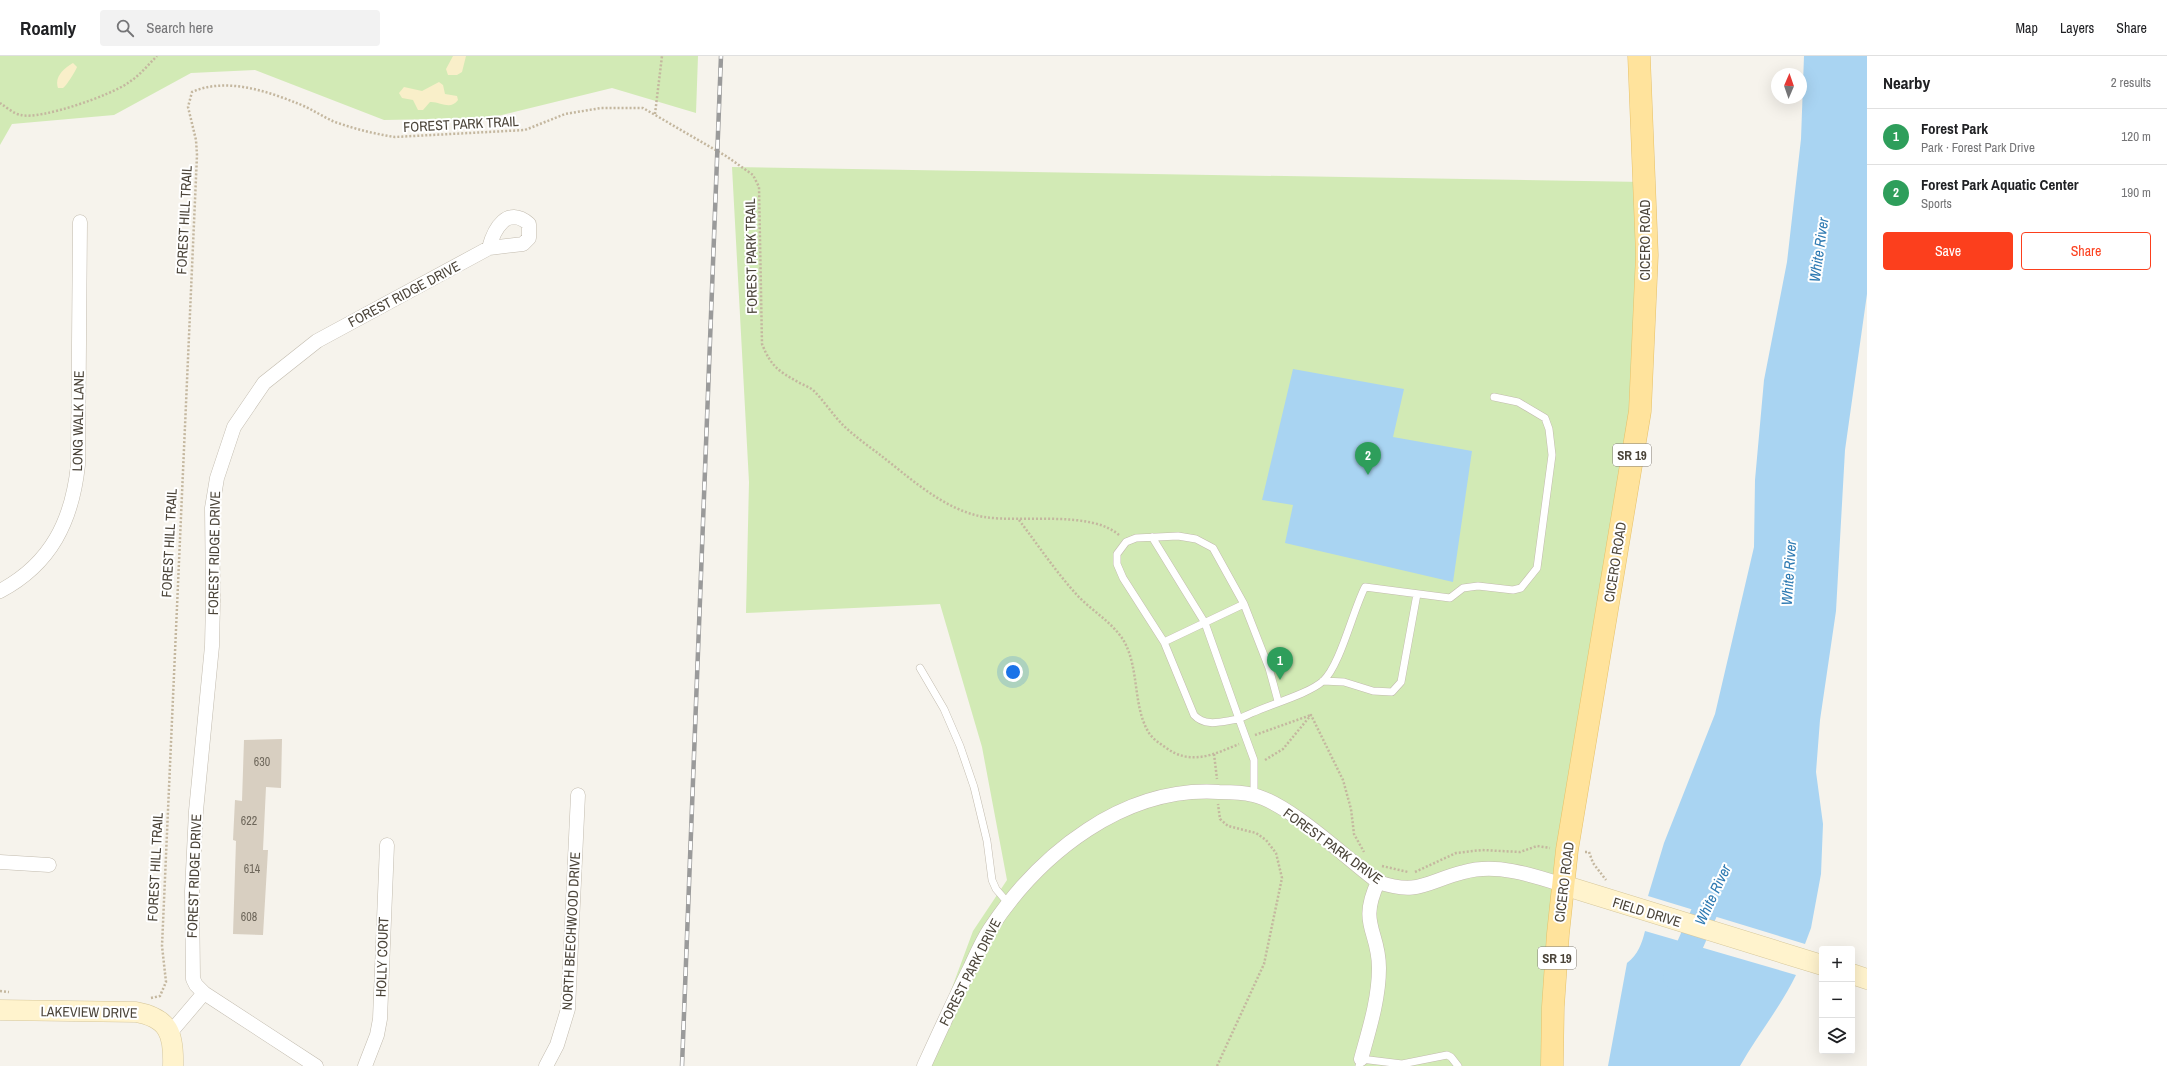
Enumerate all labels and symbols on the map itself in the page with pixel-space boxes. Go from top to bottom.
north arrow [1771,68,1807,104]
street label: FOREST PARK TRAIL [403,112,520,136]
street label: FOREST HILL TRAIL [172,165,196,275]
street label: FOREST PARK TRAIL [741,197,761,314]
street label: CICERO ROAD [1636,199,1654,281]
water label: White River [1804,215,1834,284]
street label: FOREST RIDGE DRIVE [345,257,463,331]
street label: LONG WALK LANE [68,370,88,472]
pin: 2 [1355,442,1381,475]
road number: SR 19 [1613,444,1651,466]
street label: FOREST HILL TRAIL [157,488,181,598]
street label: FOREST RIDGE DRIVE [204,491,224,615]
street label: CICERO ROAD [1600,521,1630,603]
water label: White River [1776,539,1801,606]
pin: 1 [1267,647,1293,680]
your location [1003,662,1023,682]
house number: 630 [254,754,270,770]
street label: FOREST PARK DRIVE [1280,804,1386,888]
street label: FOREST HILL TRAIL [143,812,167,922]
house number: 622 [241,813,257,829]
street label: FOREST RIDGE DRIVE [183,814,205,938]
street label: CICERO ROAD [1550,841,1578,923]
street label: NORTH BEECHWOOD DRIVE [558,851,584,1011]
water label: White River [1689,860,1736,929]
house number: 614 [244,861,261,877]
street label: FIELD DRIVE [1611,893,1683,931]
house number: 608 [241,909,257,925]
street label: FOREST PARK DRIVE [935,915,1005,1029]
street label: HOLLY COURT [372,916,392,998]
road number: SR 19 [1538,947,1576,969]
street label: LAKEVIEW DRIVE [40,1002,138,1022]

